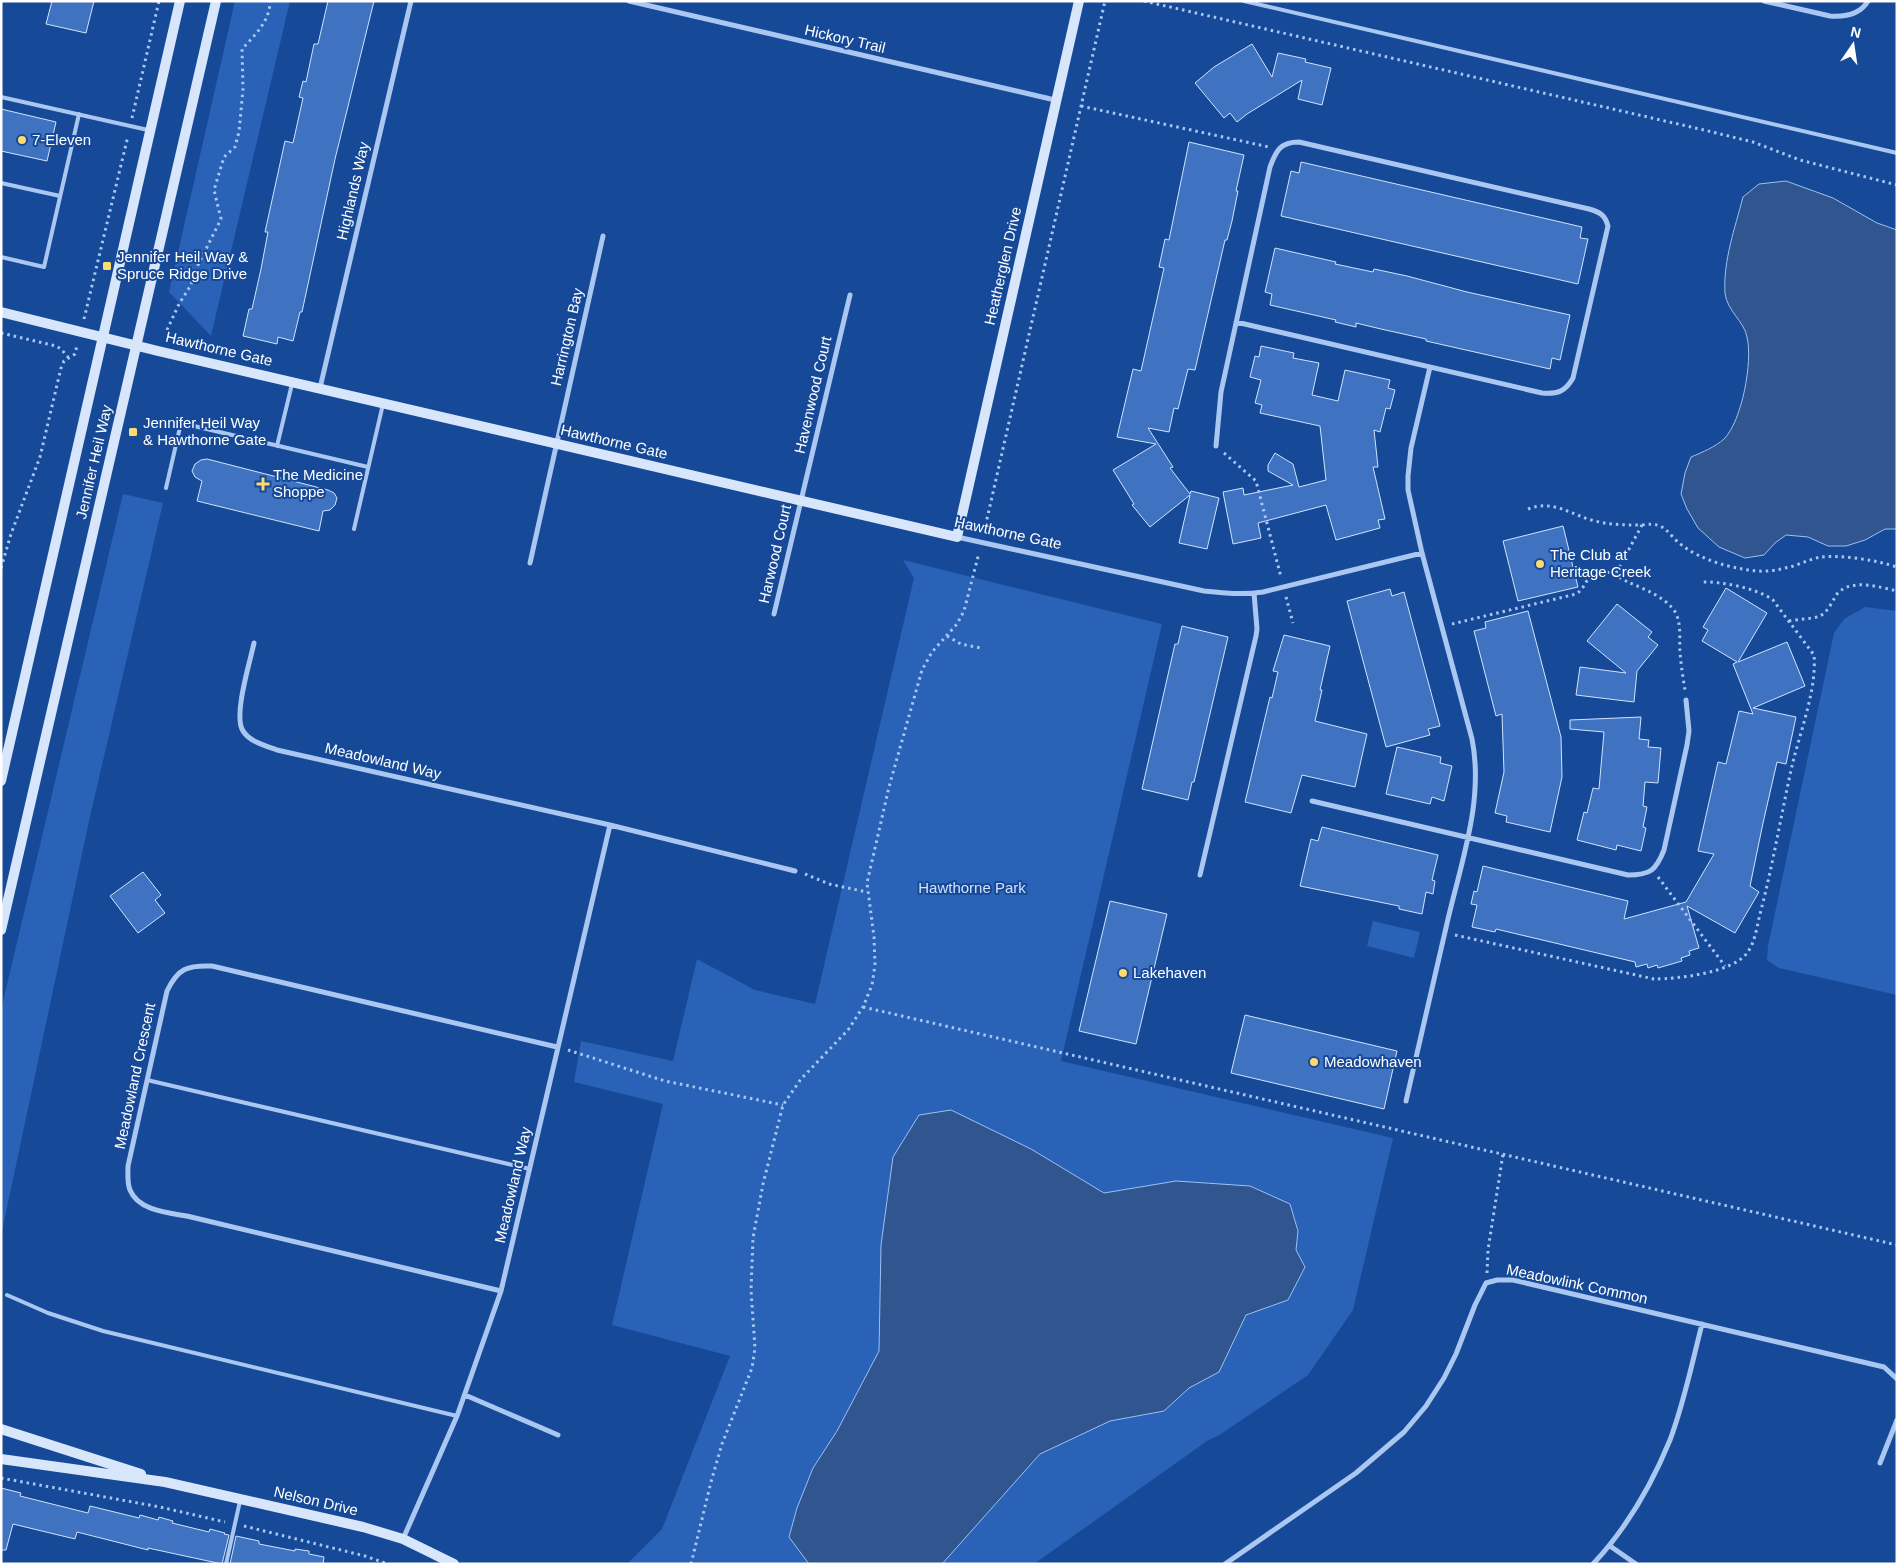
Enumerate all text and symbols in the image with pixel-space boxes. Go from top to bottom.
north arrow [1828,20,1878,70]
street label: Hickory Trail [803,21,887,56]
text: N [1849,23,1863,41]
place label: 7-Eleven [32,131,91,148]
marker: 7-Eleven [16,134,28,146]
street label: Highlands Way [333,140,372,242]
street label: Heatherglen Drive [981,205,1024,327]
place label: Jennifer Heil Way & Spruce Ridge Drive [117,248,248,282]
marker: Jennifer Heil Way & Spruce Ridge Drive [101,260,113,272]
street label: Harrington Bay [547,286,586,388]
street label: Hawthorne Gate [164,328,274,369]
street label: Havenwood Court [791,334,834,455]
street label: Jennifer Heil Way [72,402,115,521]
place label: Jennifer Heil Way & Hawthorne Gate [143,414,266,448]
street label: Hawthorne Gate [559,421,669,462]
marker: Jennifer Heil Way & Hawthorne Gate [127,426,139,438]
place label: The Medicine Shoppe [273,466,363,500]
marker: The Medicine Shoppe [257,478,269,490]
street label: Harwood Court [755,502,794,605]
street label: Hawthorne Gate [953,513,1063,552]
place label: The Club at Heritage Creek [1550,546,1651,580]
marker: The Club at Heritage Creek [1534,558,1546,570]
street label: Meadowland Way [323,739,443,782]
park label: Hawthorne Park [918,879,1026,896]
place label: Lakehaven [1133,964,1206,981]
marker: Lakehaven [1117,967,1129,979]
street label: Meadowland Crescent [111,1000,159,1151]
place label: Meadowhaven [1324,1053,1422,1070]
marker: Meadowhaven [1308,1056,1320,1068]
street label: Meadowland Way [491,1125,534,1245]
street label: Meadowlink Common [1505,1260,1649,1307]
street label: Nelson Drive [272,1483,360,1518]

